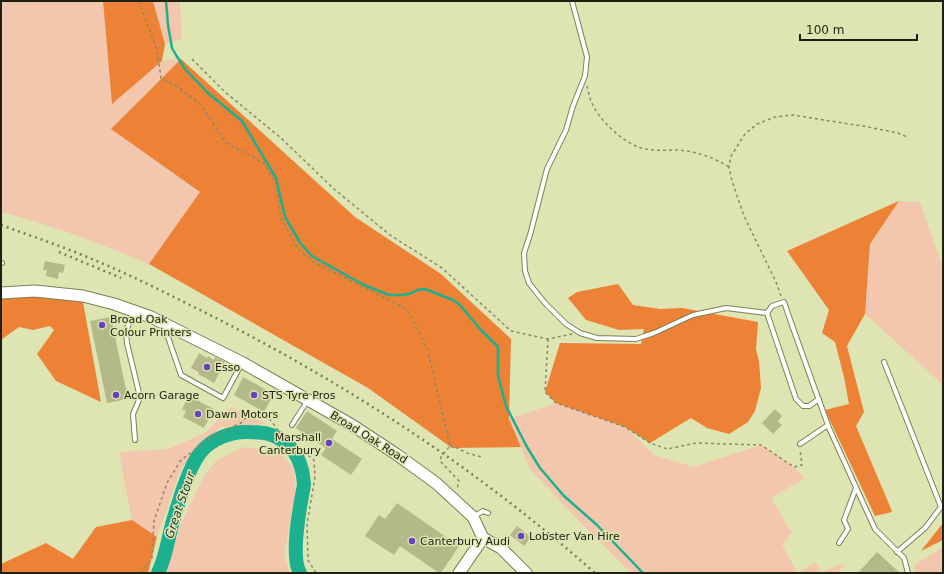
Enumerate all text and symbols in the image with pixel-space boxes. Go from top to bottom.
scale bar [800,16,917,42]
text: 100 m [806,23,844,37]
place label: Broad Oak Colour Printers [110,313,192,339]
marker: Broad Oak Colour Printers [97,320,107,330]
place label: Esso [215,361,240,374]
marker: Esso [202,362,212,372]
place label: Acorn Garage [124,389,199,402]
place label: STS Tyre Pros [262,389,336,402]
marker: Acorn Garage [111,390,121,400]
marker: STS Tyre Pros [249,390,259,400]
place label: Dawn Motors [206,408,278,421]
street label: Broad Oak Road [328,408,410,466]
marker: Dawn Motors [193,409,203,419]
place label: Marshall Canterbury [259,431,321,457]
marker: Marshall Canterbury [324,438,334,448]
water label: Great Stour [162,469,198,540]
place label: Lobster Van Hire [529,530,620,543]
marker: Lobster Van Hire [516,531,526,541]
place label: Canterbury Audi [420,535,510,548]
marker: Canterbury Audi [407,536,417,546]

